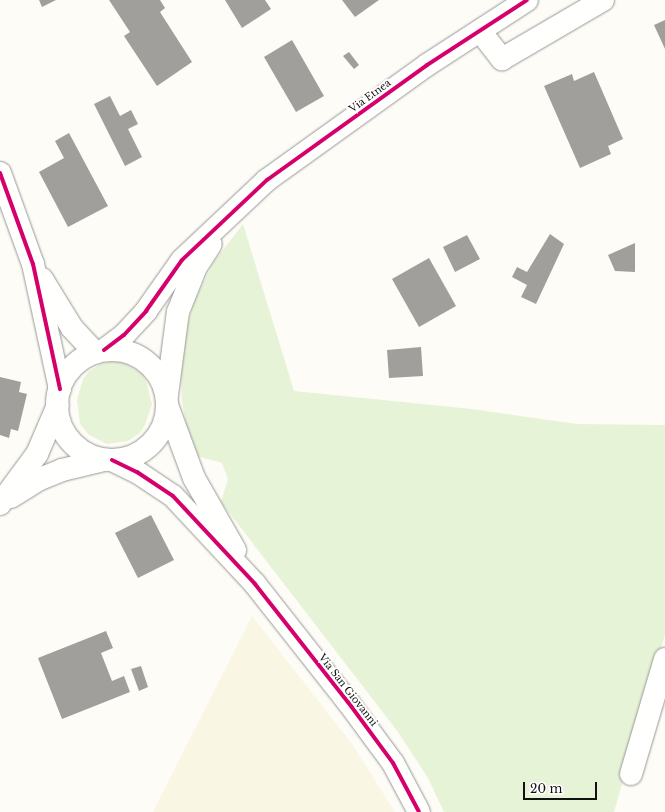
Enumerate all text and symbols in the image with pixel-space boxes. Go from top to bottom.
street label: Via Etnea [347,77,393,115]
street label: Via San Giovanni [316,651,380,729]
scale bar [525,774,599,800]
text: 20 m [530,781,562,796]

